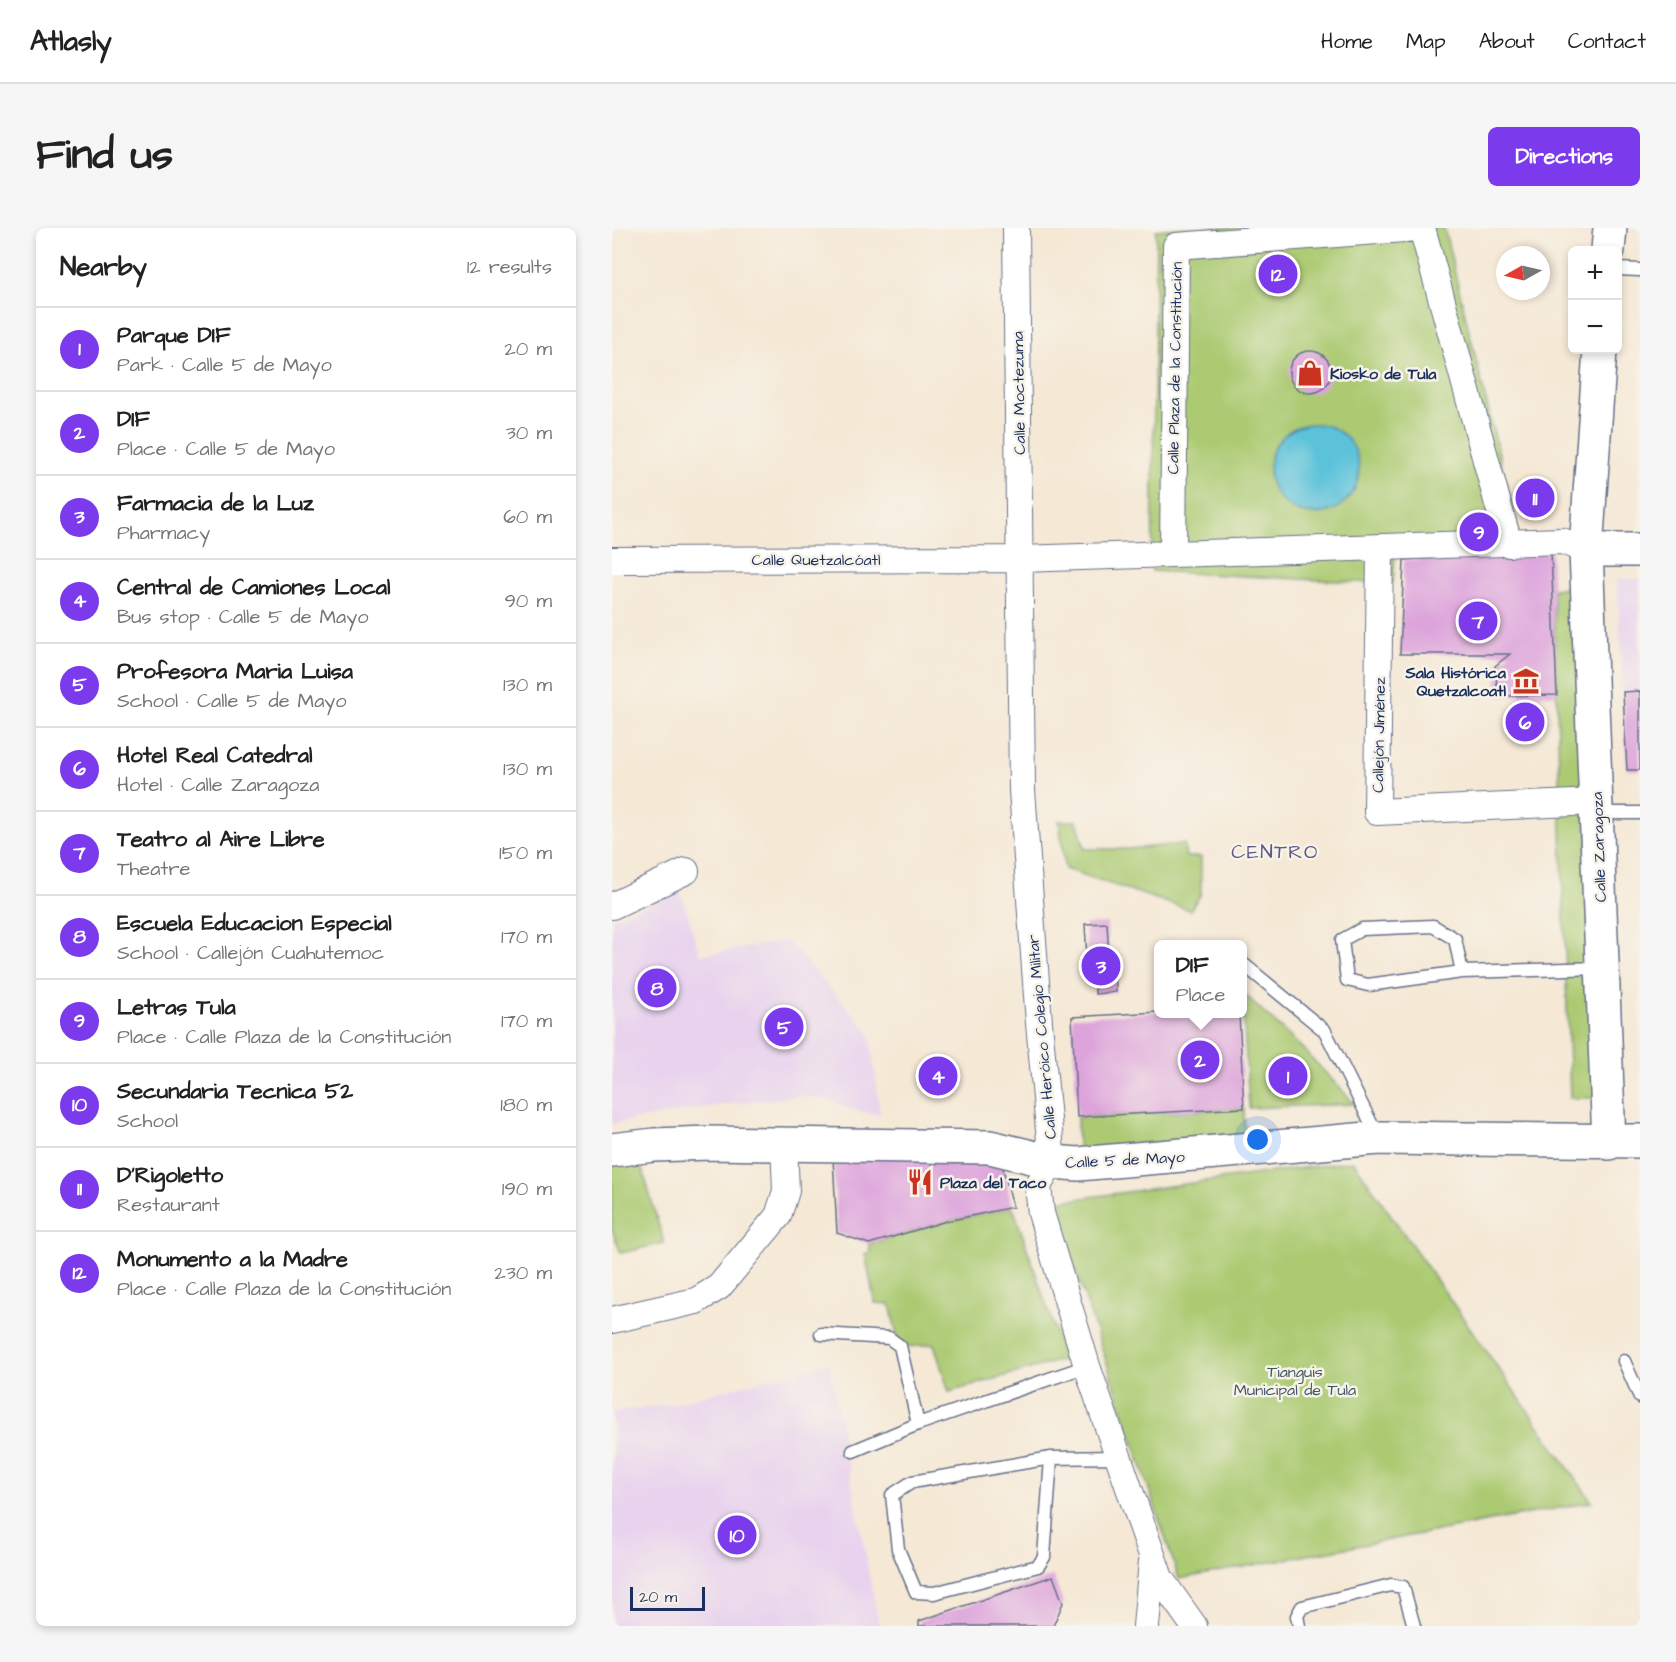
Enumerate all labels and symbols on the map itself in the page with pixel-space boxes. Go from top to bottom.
north arrow [1496,246,1550,300]
pin: 12 [1258,252,1298,296]
street label: Calle Plaza de la Constitución [1162,262,1188,474]
street label: Calle Moctezuma [1007,331,1031,455]
shop icon: Kiosko de Tula [1295,358,1325,388]
place label: Kiosko de Tula [1330,363,1437,385]
pin: 11 [1516,476,1554,520]
pin: 9 [1460,510,1498,554]
street label: Calle Quetzalcóatl [751,549,881,571]
pin: 7 [1458,598,1498,644]
place label: Sala Histórica Quetzalcoatl [1404,662,1507,702]
museum icon: Sala Histórica Quetzalcoatl [1511,666,1541,696]
street label: Callejón Jiménez [1367,677,1391,793]
pin: 6 [1506,700,1544,744]
street label: Calle Zaragoza [1586,791,1613,903]
district label: CENTRO [1231,838,1319,866]
street label: Calle Heróico Colegio Militar [1022,933,1063,1140]
pin: 3 [1082,944,1120,988]
pin: 8 [638,966,676,1011]
pin: 5 [764,1004,804,1050]
pin: 2 [1180,1038,1220,1082]
pin: 4 [918,1054,958,1098]
pin: 1 [1268,1054,1308,1098]
your location [1243,1125,1272,1154]
street label: Calle 5 de Mayo [1065,1146,1185,1175]
restaurant icon: Plaza del Taco [905,1167,935,1197]
place label: Plaza del Taco [940,1172,1047,1194]
park label: Tianguis Municipal de Tula [1234,1361,1356,1401]
pin: 10 [718,1512,756,1558]
scale bar [630,1584,705,1612]

